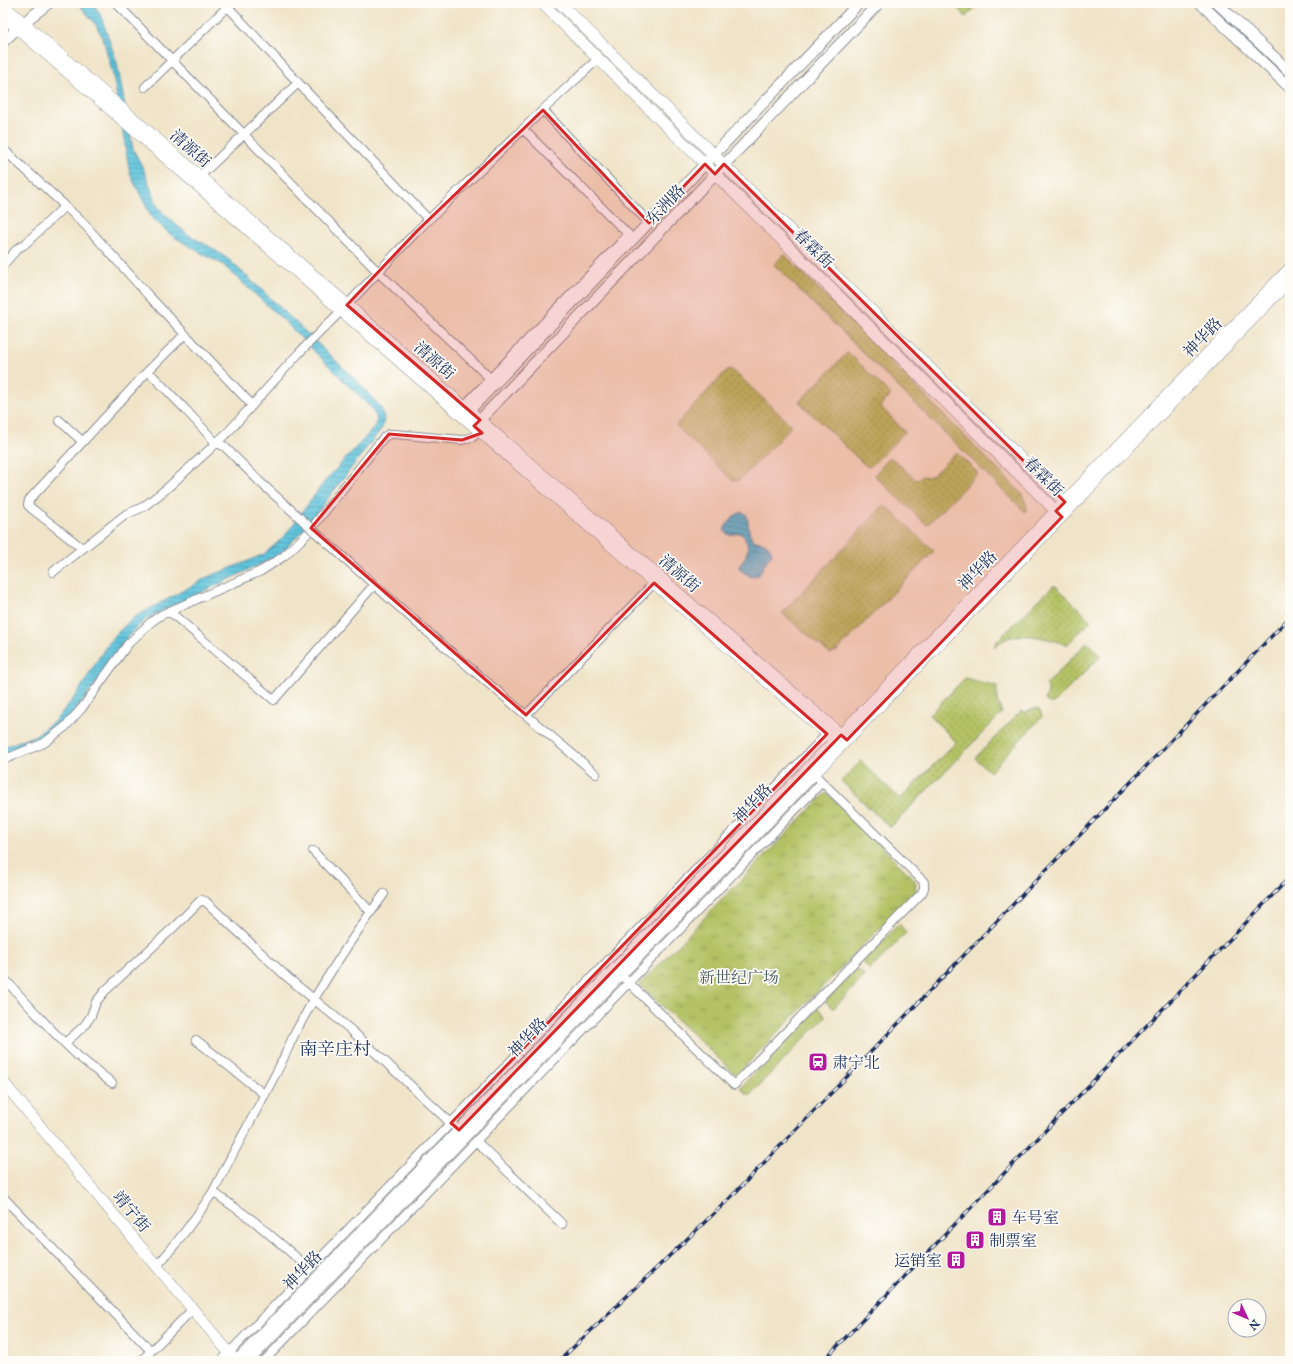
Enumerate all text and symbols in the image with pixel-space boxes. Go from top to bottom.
street label: 清源街 [165,126,214,173]
street label: 东洲路 [643,181,690,230]
street label: 春霖街 [789,225,837,273]
street label: 神华路 [1180,314,1227,363]
street label: 清源街 [409,338,458,385]
street label: 春霖街 [1019,453,1067,501]
street label: 神华路 [955,547,1002,596]
street label: 清源街 [654,551,703,598]
street label: 神华路 [730,780,777,829]
park label: 新世纪广场 [699,969,779,989]
street label: 神华路 [505,1014,552,1063]
district label: 南辛庄村 [299,1039,371,1062]
station icon: 肃宁北 [807,1051,829,1073]
place label: 肃宁北 [832,1054,880,1074]
street label: 靖宁街 [107,1187,154,1237]
building icon: 车号室 [986,1206,1008,1228]
place label: 车号室 [1011,1209,1059,1229]
building icon: 制票室 [964,1229,986,1251]
place label: 制票室 [989,1232,1037,1252]
street label: 神华路 [280,1247,327,1296]
building icon: 运销室 [945,1249,967,1271]
place label: 运销室 [894,1252,942,1272]
north arrow [1227,1298,1267,1338]
text: N [1245,1315,1263,1333]

